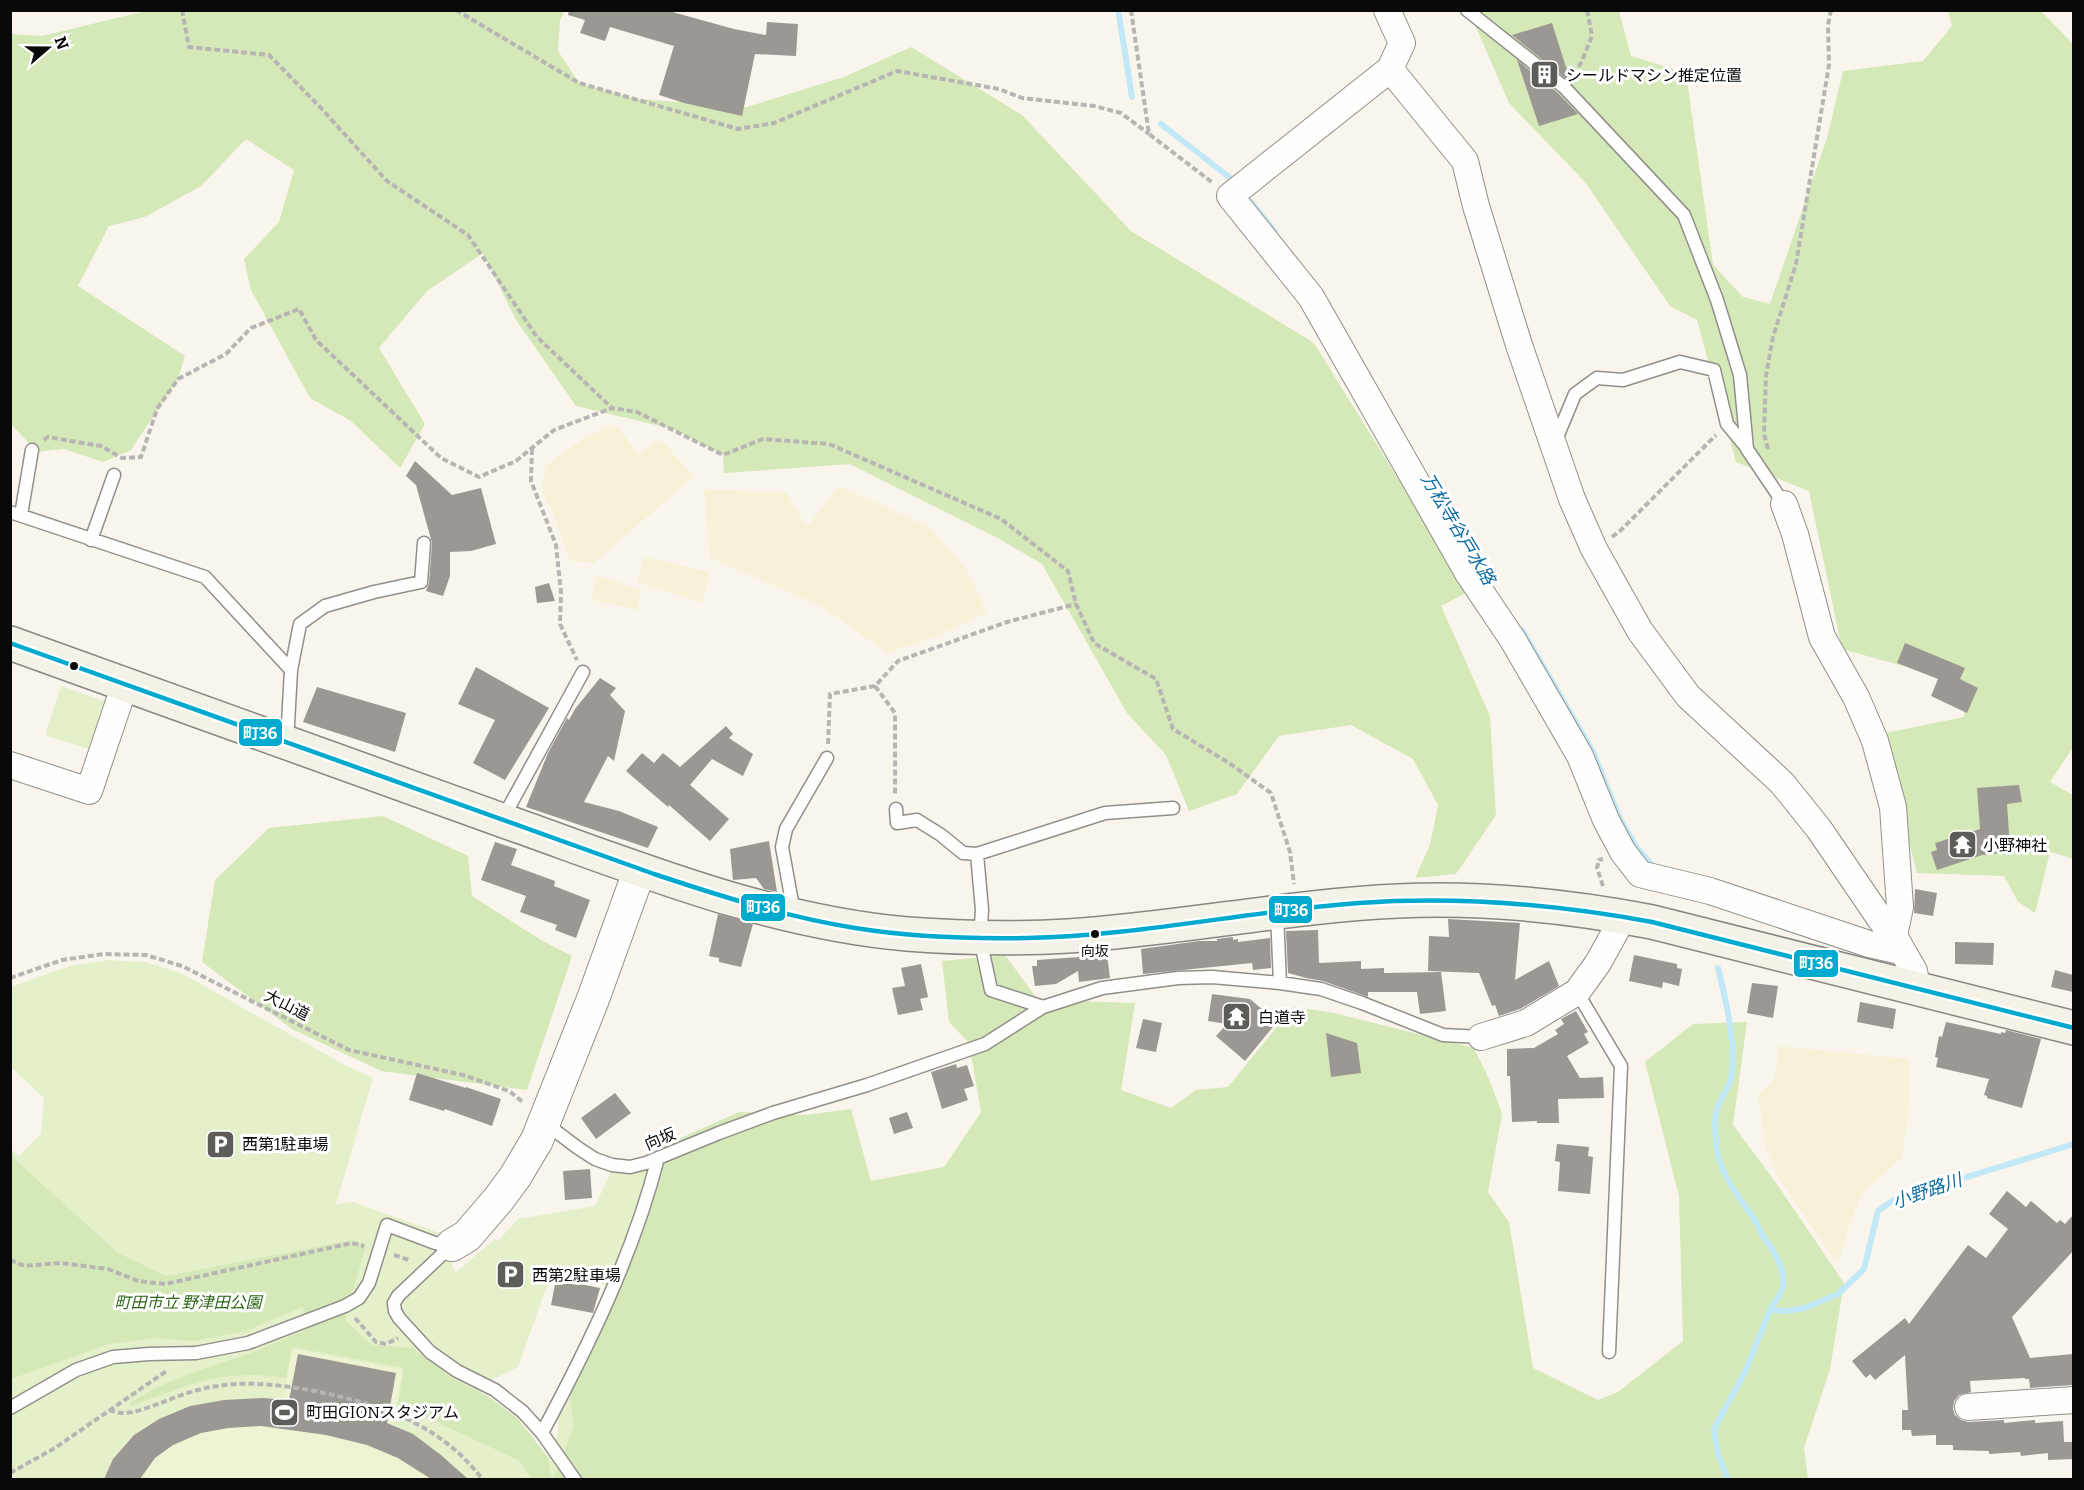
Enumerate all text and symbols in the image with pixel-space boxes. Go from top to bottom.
north arrow [18,18,78,78]
text: N [51,34,73,52]
building icon: シールドマシン推定位置 [1529,59,1561,91]
place label: シールドマシン推定位置 [1566,66,1742,85]
water label: 万松寺谷戸水路 [1416,469,1501,590]
unlabelled marker [68,660,80,672]
line badge: 町36 [238,718,283,747]
text: 町36 [243,724,278,743]
temple icon: 小野神社 [1946,829,1978,861]
place label: 小野神社 [1983,836,2047,855]
line badge: 町36 [740,893,786,922]
line badge: 町36 [1268,895,1313,924]
text: 町36 [746,898,781,917]
text: 町36 [1274,901,1309,920]
marker: 向坂 [1089,928,1101,940]
place label: 向坂 [1081,943,1109,960]
line badge: 町36 [1793,949,1839,978]
text: 町36 [1799,954,1834,973]
street label: 大山道 [261,986,313,1024]
temple icon: 白道寺 [1221,1001,1253,1033]
place label: 白道寺 [1258,1008,1306,1027]
street label: 向坂 [642,1124,678,1154]
parking icon: 西第1駐車場 [205,1128,237,1160]
place label: 西第1駐車場 [242,1135,329,1154]
water label: 小野路川 [1889,1168,1967,1213]
parking icon: 西第2駐車場 [495,1259,527,1291]
place label: 西第2駐車場 [532,1266,621,1285]
park label: 町田市立 野津田公園 [114,1293,264,1312]
sports icon: 町田GIONスタジアム [269,1396,301,1428]
place label: 町田GIONスタジアム [306,1403,459,1422]

